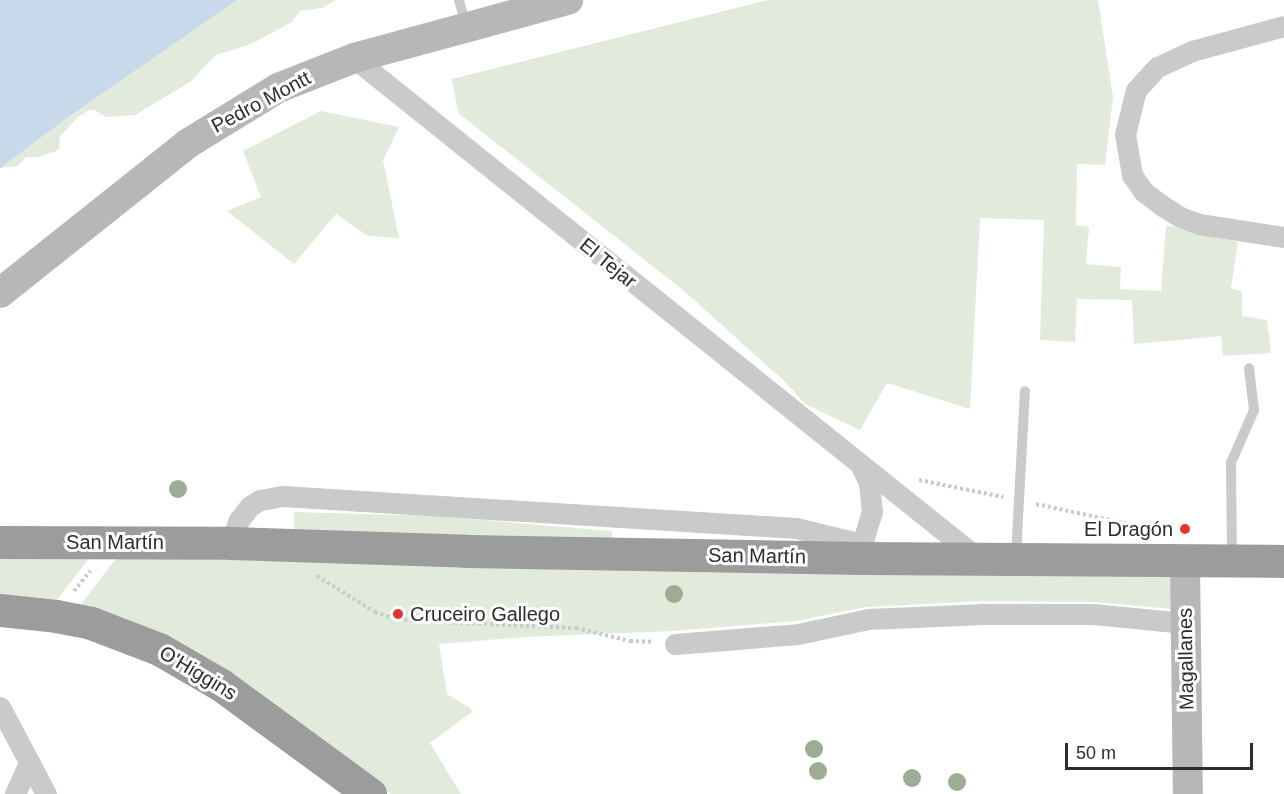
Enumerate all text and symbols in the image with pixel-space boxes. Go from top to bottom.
street label: Pedro Montt [207,66,315,138]
street label: El Tejar [575,233,641,293]
place label: El Dragón [1084,517,1173,541]
marker: El Dragón [1178,522,1192,536]
street label: San Martín [66,530,164,554]
street label: San Martín [708,543,806,569]
place label: Cruceiro Gallego [410,602,560,626]
marker: Cruceiro Gallego [391,607,405,621]
street label: Magallanes [1173,608,1199,710]
street label: O'Higgins [155,641,241,705]
scale bar [1068,731,1256,769]
text: 50 m [1076,743,1116,763]

